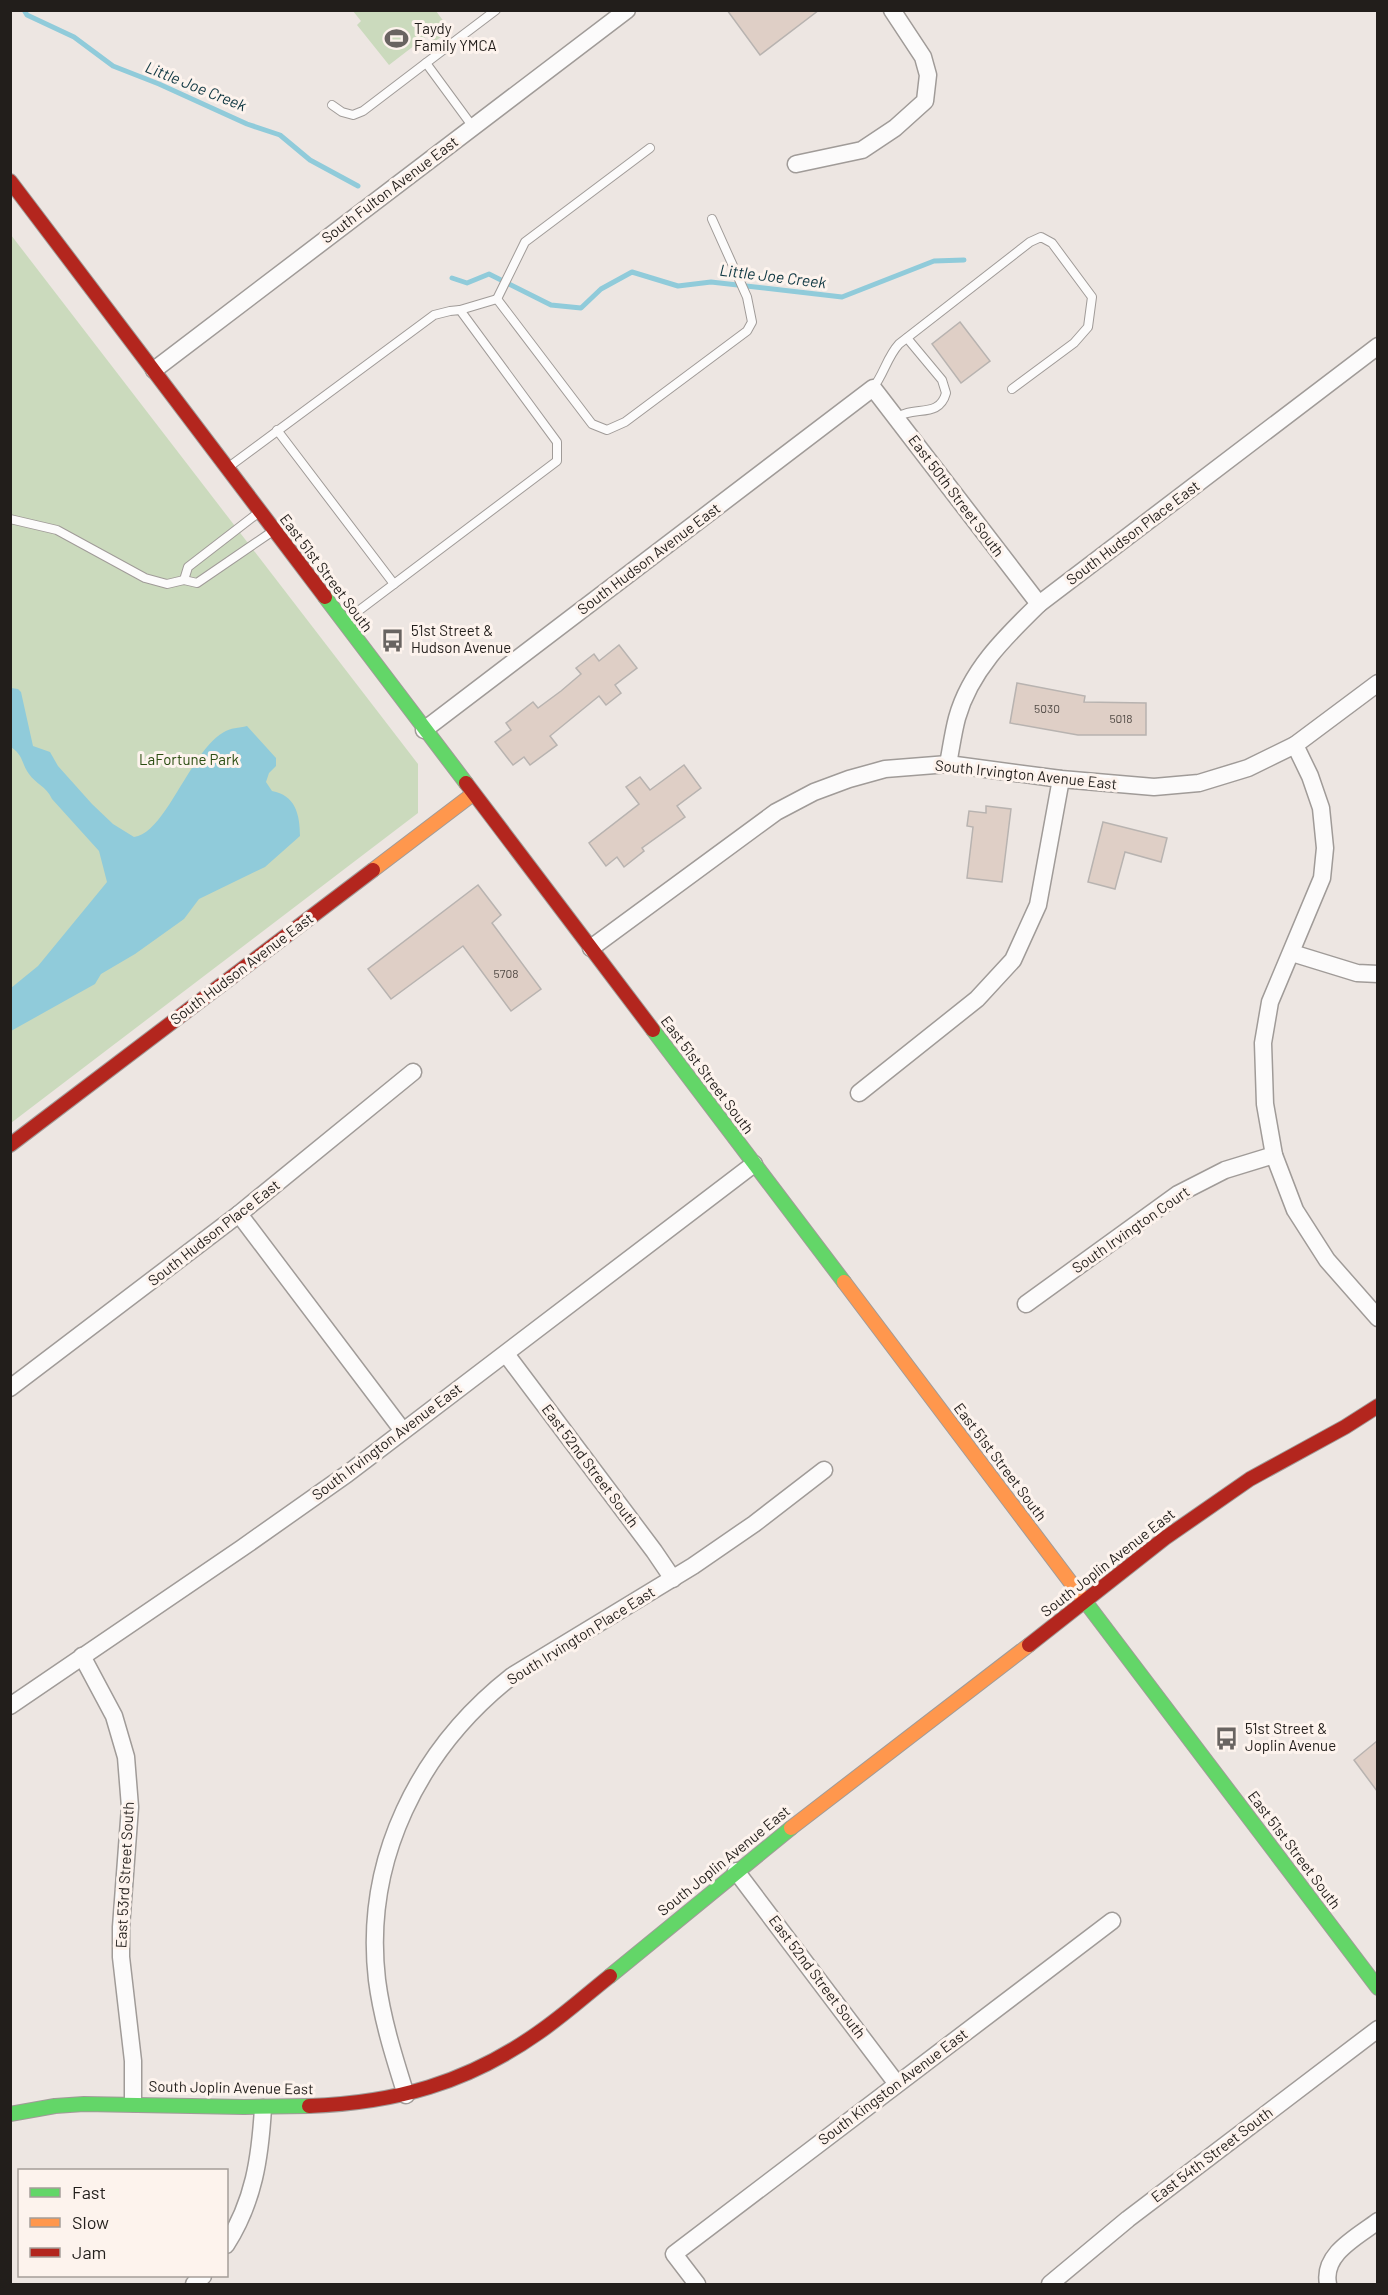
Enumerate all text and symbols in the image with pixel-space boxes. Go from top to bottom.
place label: Taydy Family YMCA [414,19,497,54]
sports icon: Taydy Family YMCA [383,25,409,51]
water label: Little Joe Creek [143,57,250,114]
street label: South Fulton Avenue East [318,132,461,246]
water label: Little Joe Creek [719,260,828,291]
street label: East 50th Street South [905,431,1008,560]
street label: South Hudson Place East [1062,476,1203,588]
street label: South Hudson Avenue East [573,499,723,618]
street label: East 51st Street South [277,510,377,635]
place label: 51st Street & Hudson Avenue [411,621,511,656]
bus stop icon: 51st Street & Hudson Avenue [380,627,406,653]
house number: 5030 [1034,701,1060,715]
house number: 5018 [1109,711,1133,725]
park label: LaFortune Park [139,750,239,768]
street label: South Irvington Avenue East [934,755,1118,793]
street label: South Hudson Avenue East [166,909,316,1028]
house number: 5708 [494,966,518,980]
street label: East 51st Street South [658,1012,758,1137]
street label: South Hudson Place East [144,1175,283,1289]
street label: South Irvington Court [1068,1182,1193,1276]
street label: South Irvington Avenue East [308,1379,465,1503]
street label: East 51st Street South [951,1399,1051,1524]
street label: East 52nd Street South [539,1400,643,1531]
street label: South Joplin Avenue East [1037,1504,1178,1620]
street label: South Irvington Place East [503,1582,658,1688]
place label: 51st Street & Joplin Avenue [1245,1719,1336,1754]
bus stop icon: 51st Street & Joplin Avenue [1214,1725,1240,1751]
street label: East 51st Street South [1245,1787,1345,1912]
street label: East 53rd Street South [111,1801,137,1949]
street label: South Joplin Avenue East [654,1801,793,1919]
street label: East 52nd Street South [766,1911,870,2042]
street label: South Kingston Avenue East [814,2024,971,2148]
street label: South Joplin Avenue East [148,2077,314,2097]
street label: East 54th Street South [1147,2103,1276,2206]
legend [18,2169,228,2277]
text: Fast [72,2181,106,2203]
text: Slow [72,2211,109,2233]
text: Jam [72,2241,106,2263]

